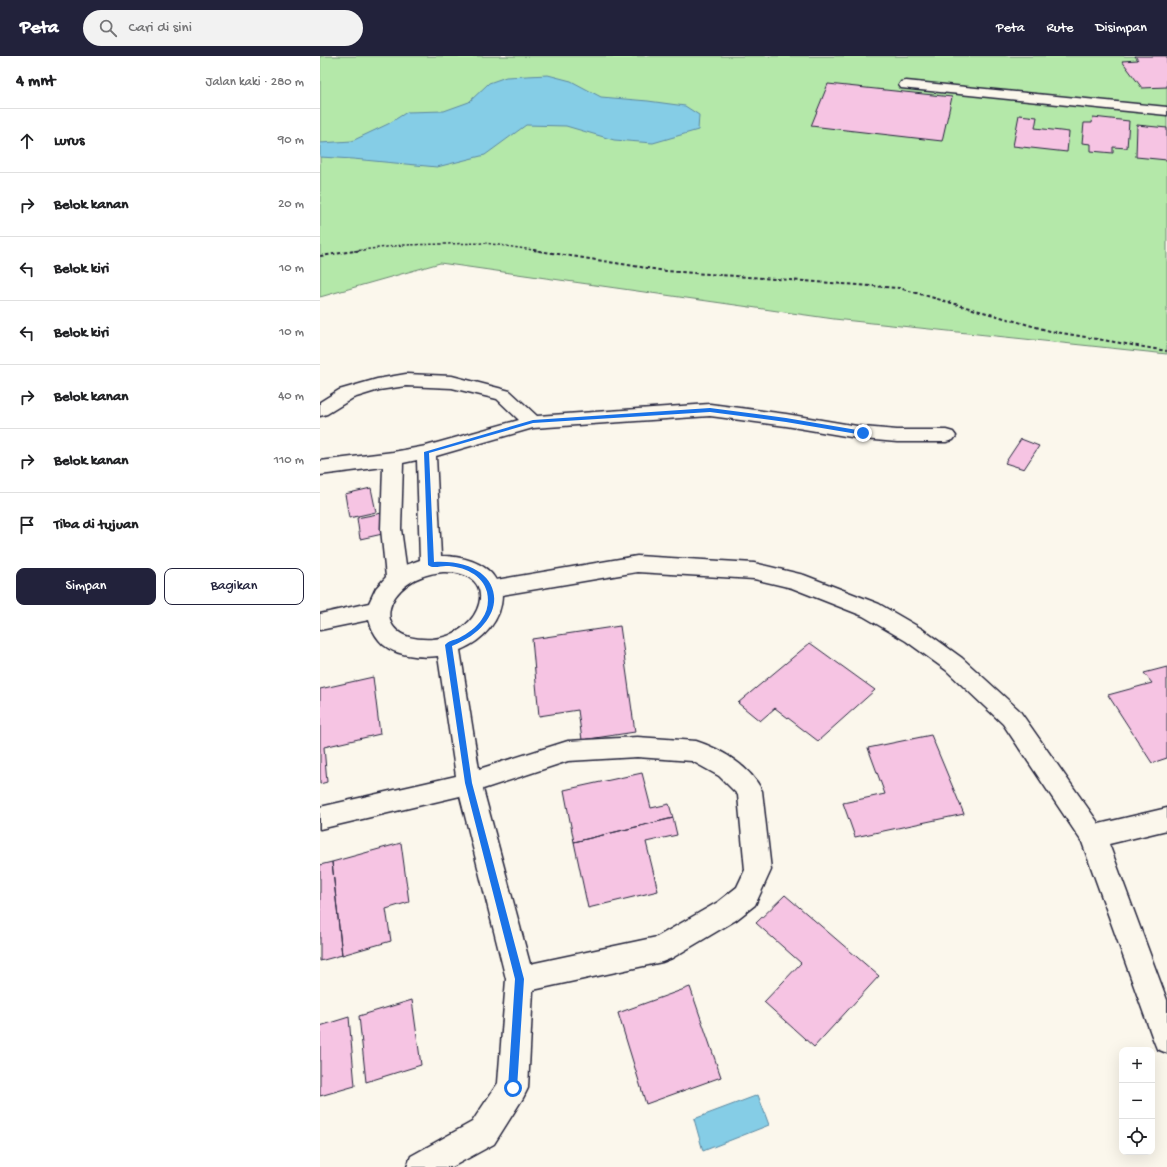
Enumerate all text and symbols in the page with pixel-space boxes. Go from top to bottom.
search box [83,10,363,46]
text: Peta [20,17,59,40]
icon: search [97,17,119,39]
text: Cari di sini [129,19,192,37]
text: Peta [996,20,1025,37]
text: Rute [1047,20,1073,37]
text: Disimpan [1095,20,1147,37]
text: 4 mnt [16,72,55,92]
text: Jalan kaki · 280 m [206,75,304,90]
icon: ahead [16,130,38,152]
text: Lurus [54,132,84,150]
text: 90 m [278,133,304,148]
icon: right [16,194,38,216]
text: Belok kanan [54,196,128,214]
text: 20 m [278,197,304,212]
icon: left [16,258,38,280]
text: Belok kiri [54,260,109,278]
text: 10 m [279,261,304,276]
icon: left [16,322,38,344]
text: Belok kiri [54,324,109,342]
text: 10 m [279,325,304,340]
icon: right [16,386,38,408]
text: Belok kanan [54,388,128,406]
text: 40 m [278,389,304,404]
route end [854,424,872,442]
icon: right [16,450,38,472]
text: Belok kanan [54,452,128,470]
text: 110 m [274,453,304,468]
icon: arrive [16,514,38,536]
text: Tiba di tujuan [54,516,138,534]
button: Simpan [16,568,156,605]
button: Bagikan [164,568,304,605]
map controls [1119,1047,1155,1155]
button: + [1119,1047,1155,1083]
route start [504,1079,522,1097]
button: − [1119,1083,1155,1119]
button: locate [1119,1119,1155,1155]

